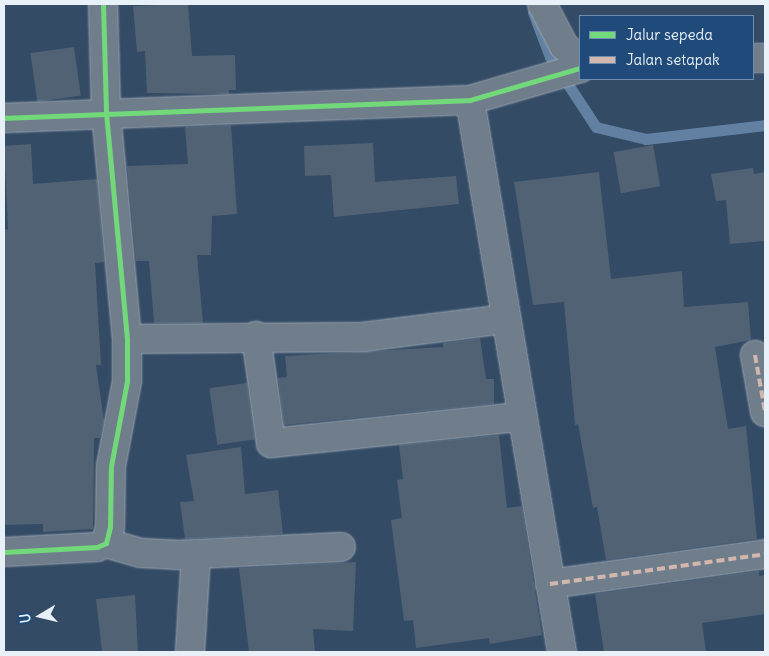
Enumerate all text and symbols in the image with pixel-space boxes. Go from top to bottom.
legend [579,15,754,80]
text: Jalur sepeda [626,25,713,44]
text: Jalan setapak [626,50,720,69]
north arrow [15,591,65,641]
text: U [16,612,35,624]

